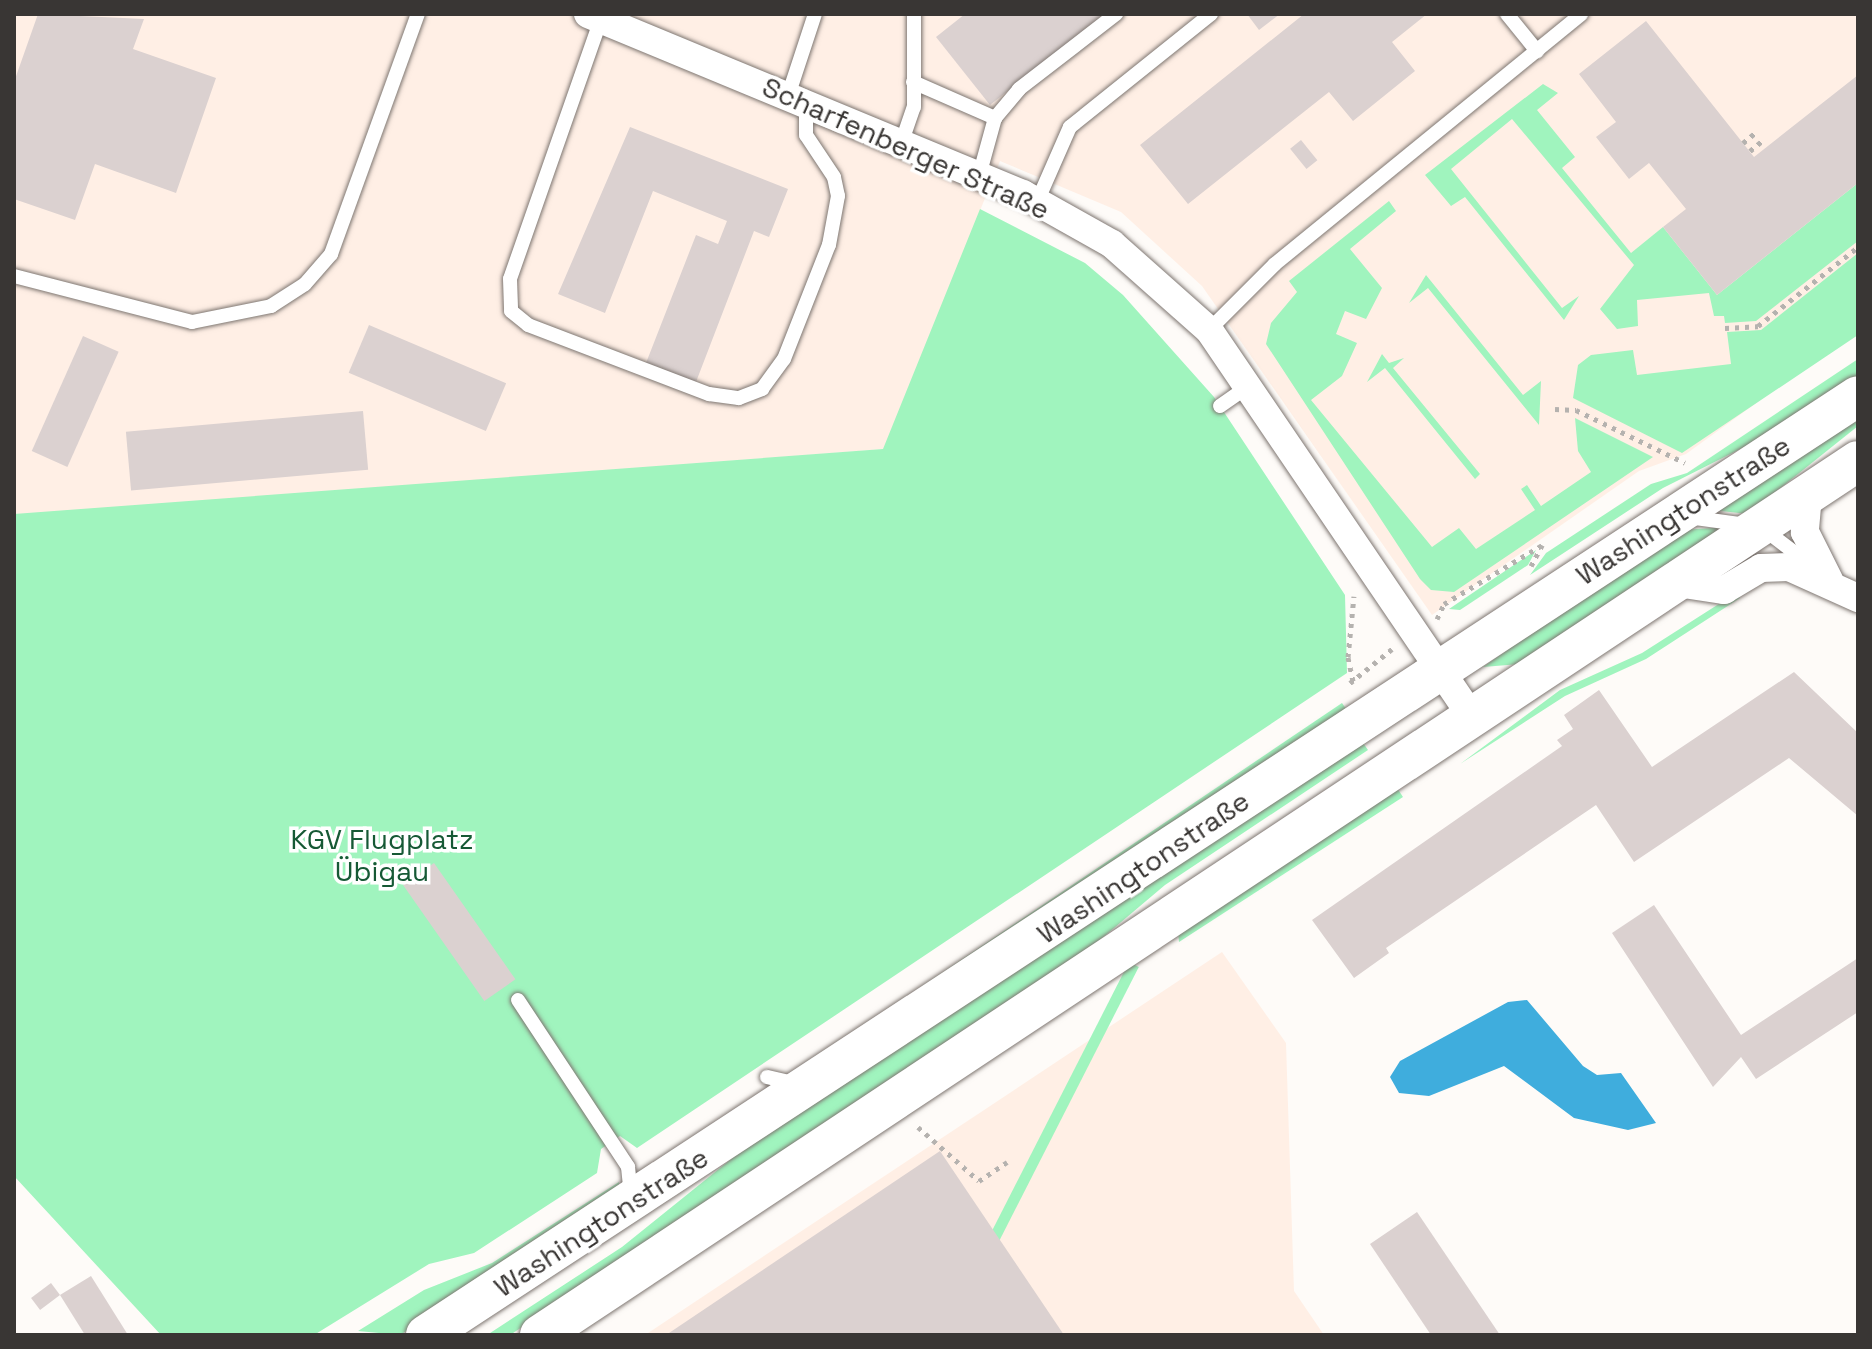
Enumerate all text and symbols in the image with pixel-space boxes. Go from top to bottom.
street label: Scharfenberger Straße [757,70,1055,226]
street label: Washingtonstraße [1570,428,1796,592]
street label: Washingtonstraße [1031,784,1255,950]
park label: KGV Flugplatz Übigau [290,822,474,888]
street label: Washingtonstraße [488,1140,714,1304]

